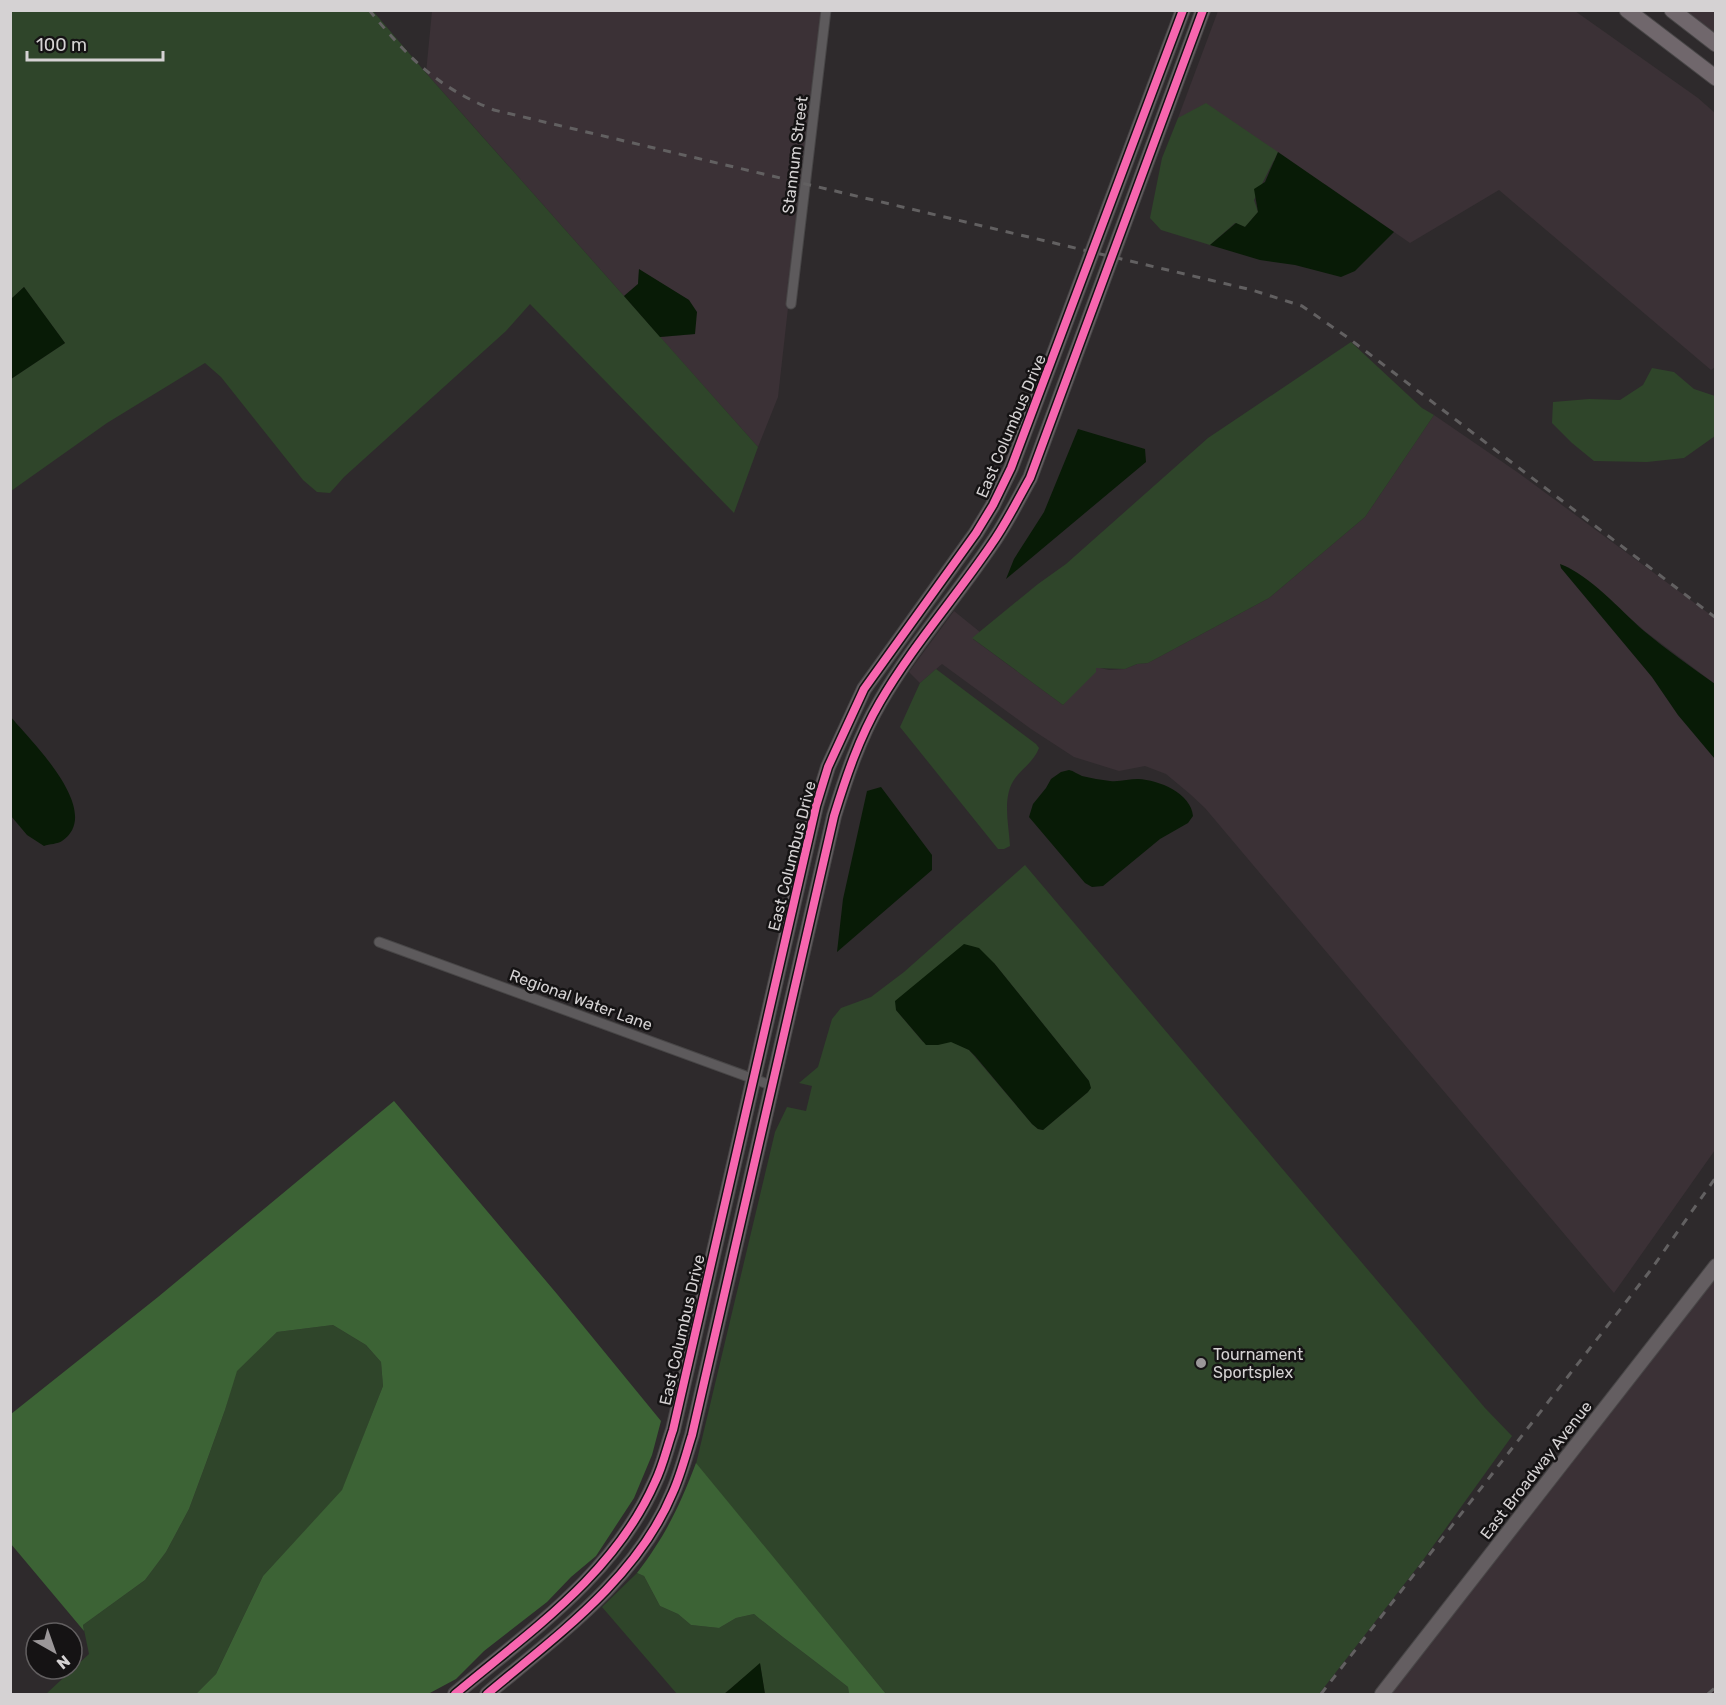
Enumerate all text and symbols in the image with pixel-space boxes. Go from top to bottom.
scale bar [27,24,164,62]
text: 100 m [36,34,87,56]
street label: Stannum Street [778,95,812,215]
street label: East Columbus Drive [972,351,1050,501]
street label: East Columbus Drive [764,779,820,933]
street label: Regional Water Lane [507,965,655,1035]
street label: East Columbus Drive [655,1253,709,1407]
place label: Tournament Sportsplex [1213,1345,1303,1382]
marker: Tournament Sportsplex [1194,1356,1208,1370]
street label: East Broadway Avenue [1476,1397,1596,1543]
north arrow [24,1621,84,1681]
text: N [53,1651,74,1673]

